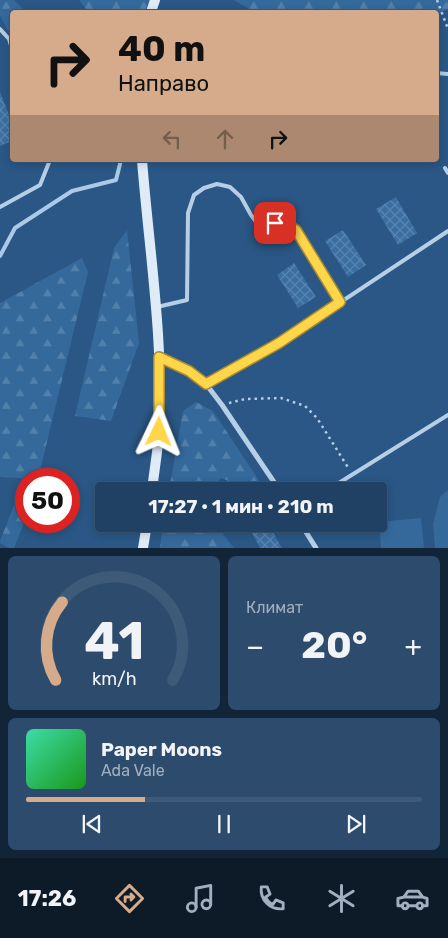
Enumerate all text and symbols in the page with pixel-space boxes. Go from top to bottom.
text: 40 m [118,28,205,70]
icon: right [35,30,100,95]
text: Направо [118,70,209,97]
icon: left [158,125,186,153]
icon: ahead [211,125,239,153]
icon: right [264,125,292,153]
pin [254,202,296,244]
icon: arrive [261,209,289,237]
position arrow [132,405,184,457]
speed limit sign: 50 [15,468,80,533]
text: 17:27 · 1 мин · 210 m [148,495,334,518]
text: Климат [246,598,303,617]
text: 41 [84,610,144,672]
text: 20° [301,622,367,668]
text: − [246,630,264,663]
text: + [405,630,422,663]
text: km/h [92,668,136,689]
text: Paper Moons [101,738,222,761]
text: Ada Vale [101,761,165,780]
icon: previous [78,810,106,838]
icon: pause [210,810,238,838]
icon: next [342,810,370,838]
icon: directions [112,881,147,916]
icon: music [183,881,218,916]
icon: phone [254,881,289,916]
icon: climate [324,881,359,916]
icon: car [395,881,430,916]
text: 17:26 [18,885,76,912]

